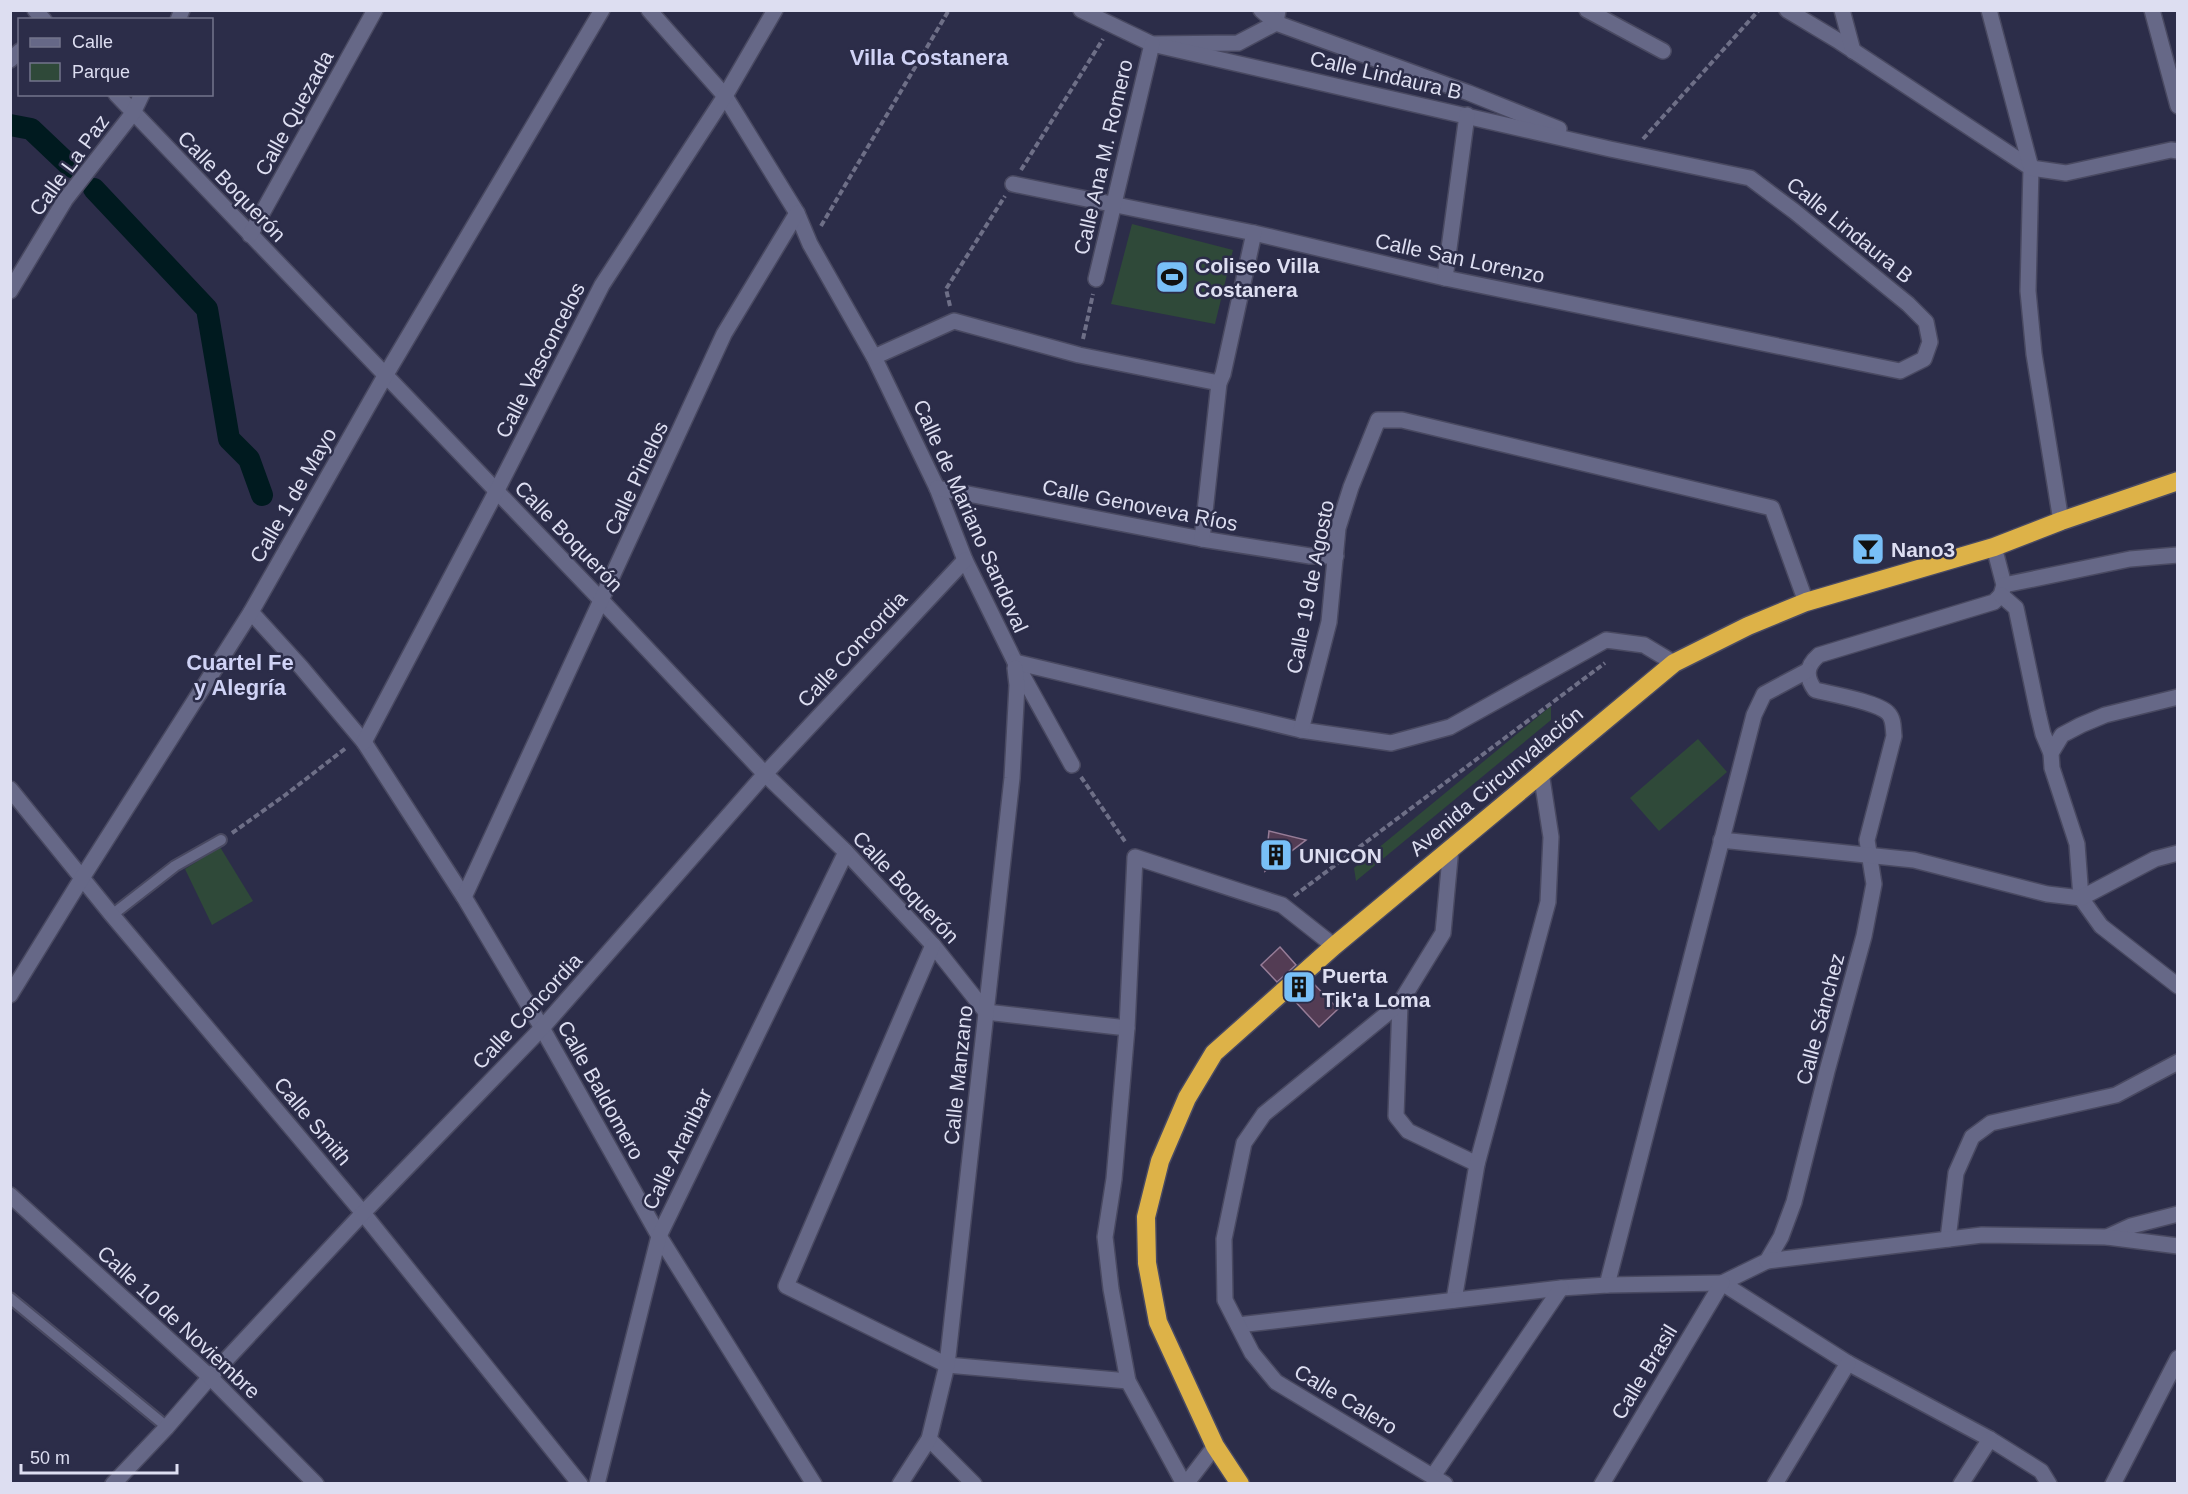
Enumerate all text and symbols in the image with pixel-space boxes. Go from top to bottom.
legend [18,18,213,96]
text: Calle [72,32,113,52]
district label: Villa Costanera [850,45,1009,70]
street label: Calle Quezada [250,46,338,179]
street label: Calle Lindaura B [1308,46,1464,104]
street label: Calle Ana M. Romero [1069,57,1137,257]
text: Parque [72,62,130,82]
street label: Calle La Paz [25,110,113,220]
street label: Calle Boquerón [173,126,291,246]
street label: Calle Lindaura B [1782,172,1918,288]
street label: Calle San Lorenzo [1373,229,1547,287]
place label: Coliseo Villa Costanera [1195,254,1320,301]
sports icon: Coliseo Villa Costanera [1154,259,1190,295]
street label: Calle Vasconcelos [491,279,589,441]
street label: Calle de Mariano Sandoval [909,396,1033,636]
street label: Calle Pinelos [600,418,672,538]
street label: Calle 1 de Mayo [245,424,341,566]
street label: Calle Genoveva Ríos [1040,475,1240,535]
street label: Calle Boquerón [510,476,628,596]
street label: Calle 19 de Agosto [1282,498,1338,676]
bar icon: Nano3 [1850,531,1886,567]
place label: Nano3 [1891,538,1955,561]
street label: Calle Concordia [793,586,912,711]
district label: Cuartel Fe y Alegría [186,650,294,700]
street label: Avenida Circunvalación [1405,702,1587,860]
street label: Calle Boquerón [848,826,964,948]
building icon: UNICON [1258,837,1294,873]
place label: UNICON [1299,844,1382,867]
street label: Calle Concordia [468,948,587,1073]
street label: Calle Sánchez [1791,951,1849,1087]
place label: Puerta Tik'a Loma [1322,964,1431,1011]
building icon: Puerta Tik'a Loma [1281,969,1317,1005]
street label: Calle Manzano [939,1004,977,1146]
street label: Calle Baldomero [553,1017,649,1163]
street label: Calle Smith [270,1072,356,1170]
street label: Calle Aranibar [638,1085,716,1213]
street label: Calle 10 de Noviembre [93,1241,265,1403]
street label: Calle Brasil [1607,1321,1681,1423]
street label: Calle Calero [1291,1359,1401,1439]
scale bar [21,1437,177,1475]
text: 50 m [30,1448,70,1468]

